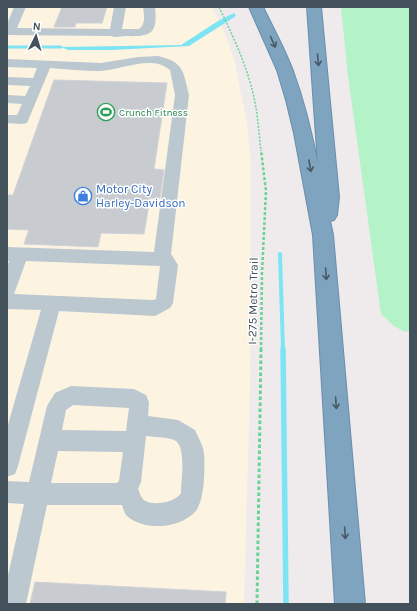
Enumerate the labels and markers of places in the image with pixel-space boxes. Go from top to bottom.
sports icon: Crunch Fitness [96,102,116,122]
place label: Crunch Fitness [119,107,188,119]
place label: Motor City Harley-Davidson [96,182,186,210]
shop icon: Motor City Harley-Davidson [73,186,93,206]

